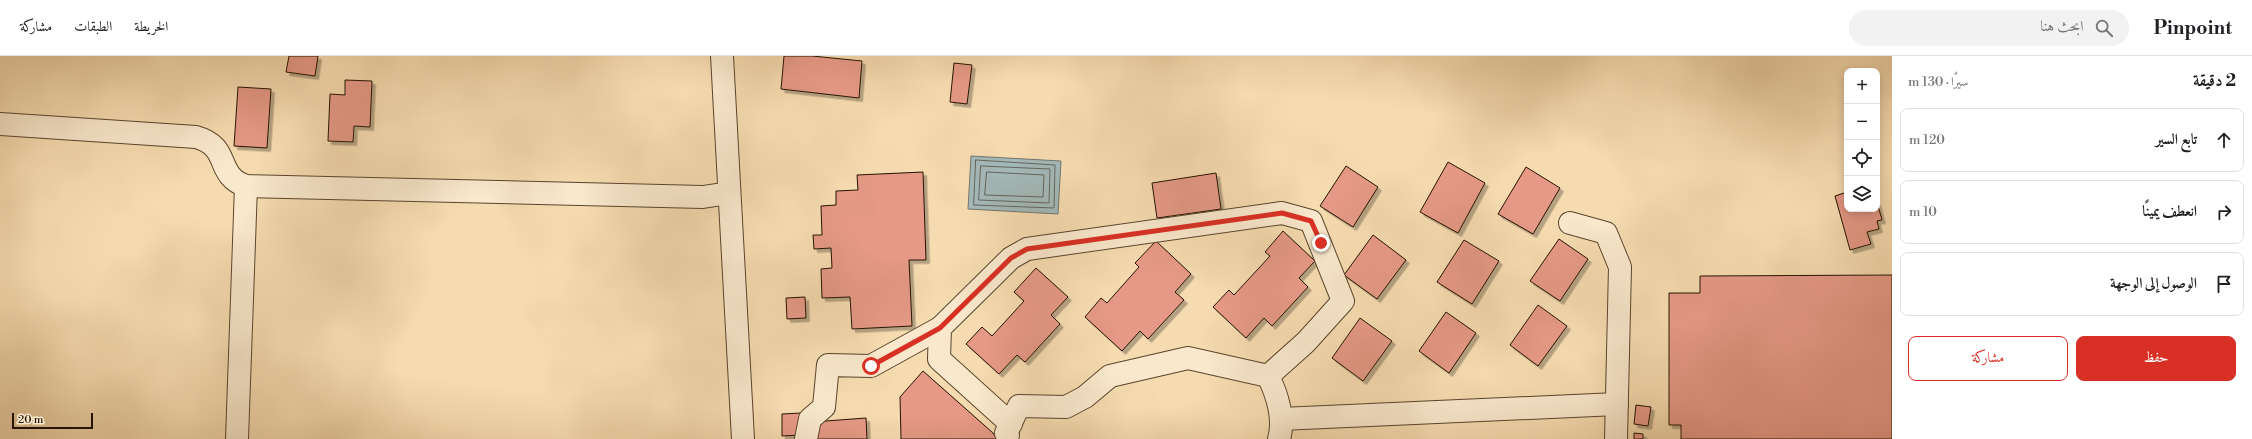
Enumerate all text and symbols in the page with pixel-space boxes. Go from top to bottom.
search box [1849,10,2129,46]
text: Pinpoint [2153,16,2232,40]
text: ابحث هنا [2040,17,2083,36]
icon: search [2093,17,2115,39]
text: مشاركة [20,18,52,36]
text: الطبقات [74,18,112,36]
text: الخريطة [134,18,168,36]
map controls [1844,68,1880,212]
button: + [1844,68,1880,104]
text: 2 دقيقة [2193,70,2236,92]
text: سيرًا · 130 m [1908,74,1968,90]
button: − [1844,104,1880,140]
icon: ahead [2213,129,2235,151]
text: تابع السير [2155,130,2197,149]
text: 120 m [1909,132,1945,148]
button: locate [1844,140,1880,176]
button: layers [1844,176,1880,212]
icon: right [2213,201,2235,223]
text: انعطف يمينًا [2142,202,2197,221]
text: 10 m [1909,204,1937,220]
route end [1312,234,1330,252]
icon: arrive [2213,273,2235,295]
text: الوصول إلى الوجهة [2110,274,2197,293]
button: مشاركة [1908,336,2068,381]
button: حفظ [2076,336,2236,381]
route start [862,357,880,375]
scale bar [12,411,93,430]
text: 20 m [18,413,43,427]

